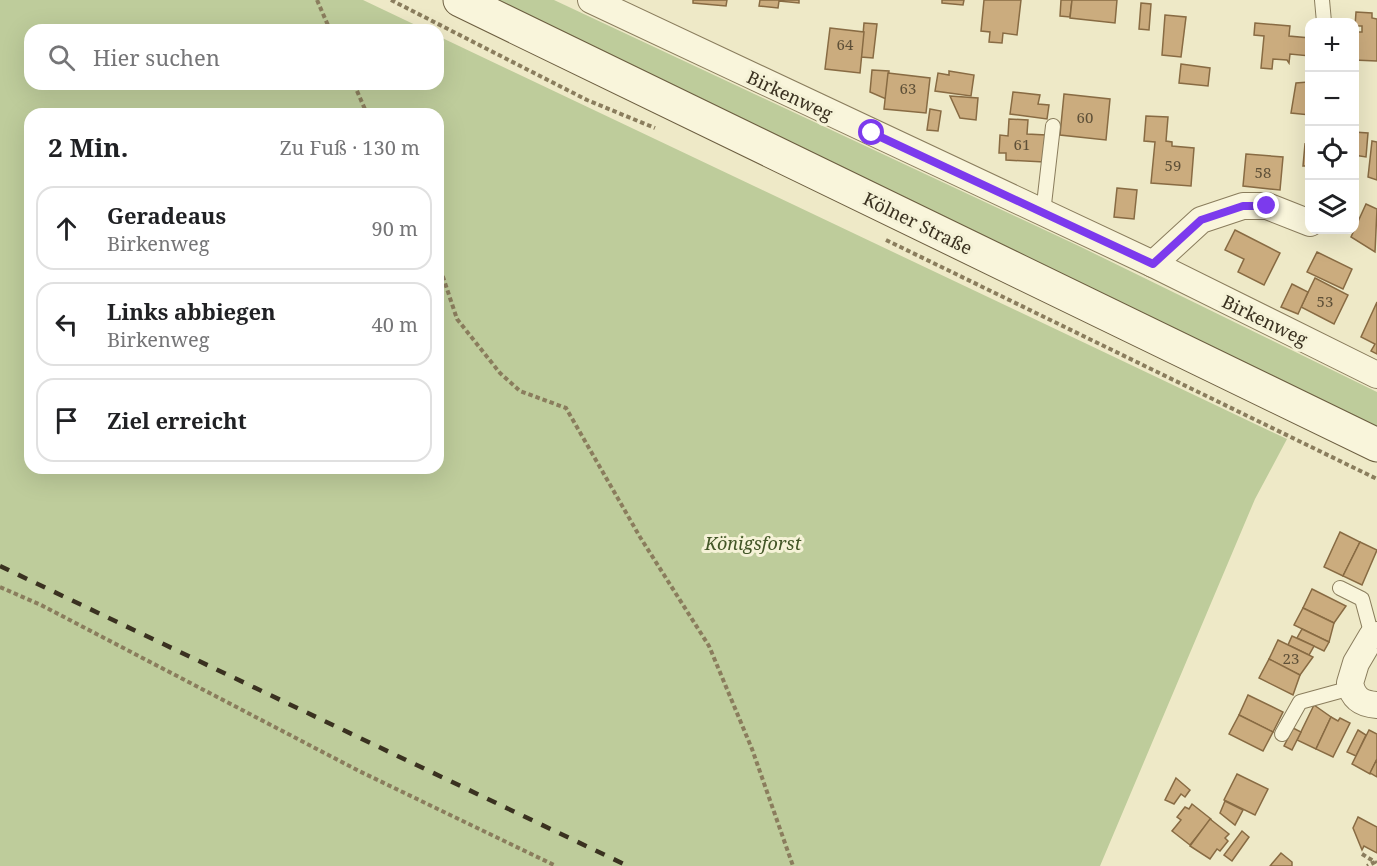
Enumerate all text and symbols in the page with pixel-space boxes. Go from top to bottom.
map controls [1305,18,1359,234]
button: + [1305,18,1359,72]
search box [24,24,444,90]
house number: 64 [837,34,854,54]
icon: search [45,41,78,74]
text: Hier suchen [93,42,220,72]
street label: Birkenweg [743,65,837,126]
button: − [1305,72,1359,126]
house number: 63 [900,78,916,98]
house number: 60 [1077,107,1093,127]
route start [858,119,884,145]
button: locate [1305,126,1359,180]
text: 2 Min. [48,129,128,165]
text: Zu Fuß · 130 m [280,134,420,161]
house number: 61 [1014,134,1030,154]
house number: 59 [1165,155,1181,175]
house number: 58 [1255,162,1271,182]
button: layers [1305,180,1359,234]
street label: Kölner Straße [860,186,976,260]
route end [1253,192,1279,218]
text: Geradeaus [107,200,226,230]
icon: ahead [50,212,83,245]
text: 90 m [372,215,418,242]
text: Birkenweg [107,230,210,257]
street label: Birkenweg [1218,289,1312,351]
house number: 53 [1317,291,1333,311]
text: Links abbiegen [107,296,276,326]
icon: left [50,308,83,341]
text: 40 m [372,311,418,338]
text: Birkenweg [107,326,210,353]
icon: arrive [50,404,83,437]
text: Ziel erreicht [107,405,247,435]
park label: Königsforst [704,531,802,555]
house number: 23 [1283,648,1299,668]

